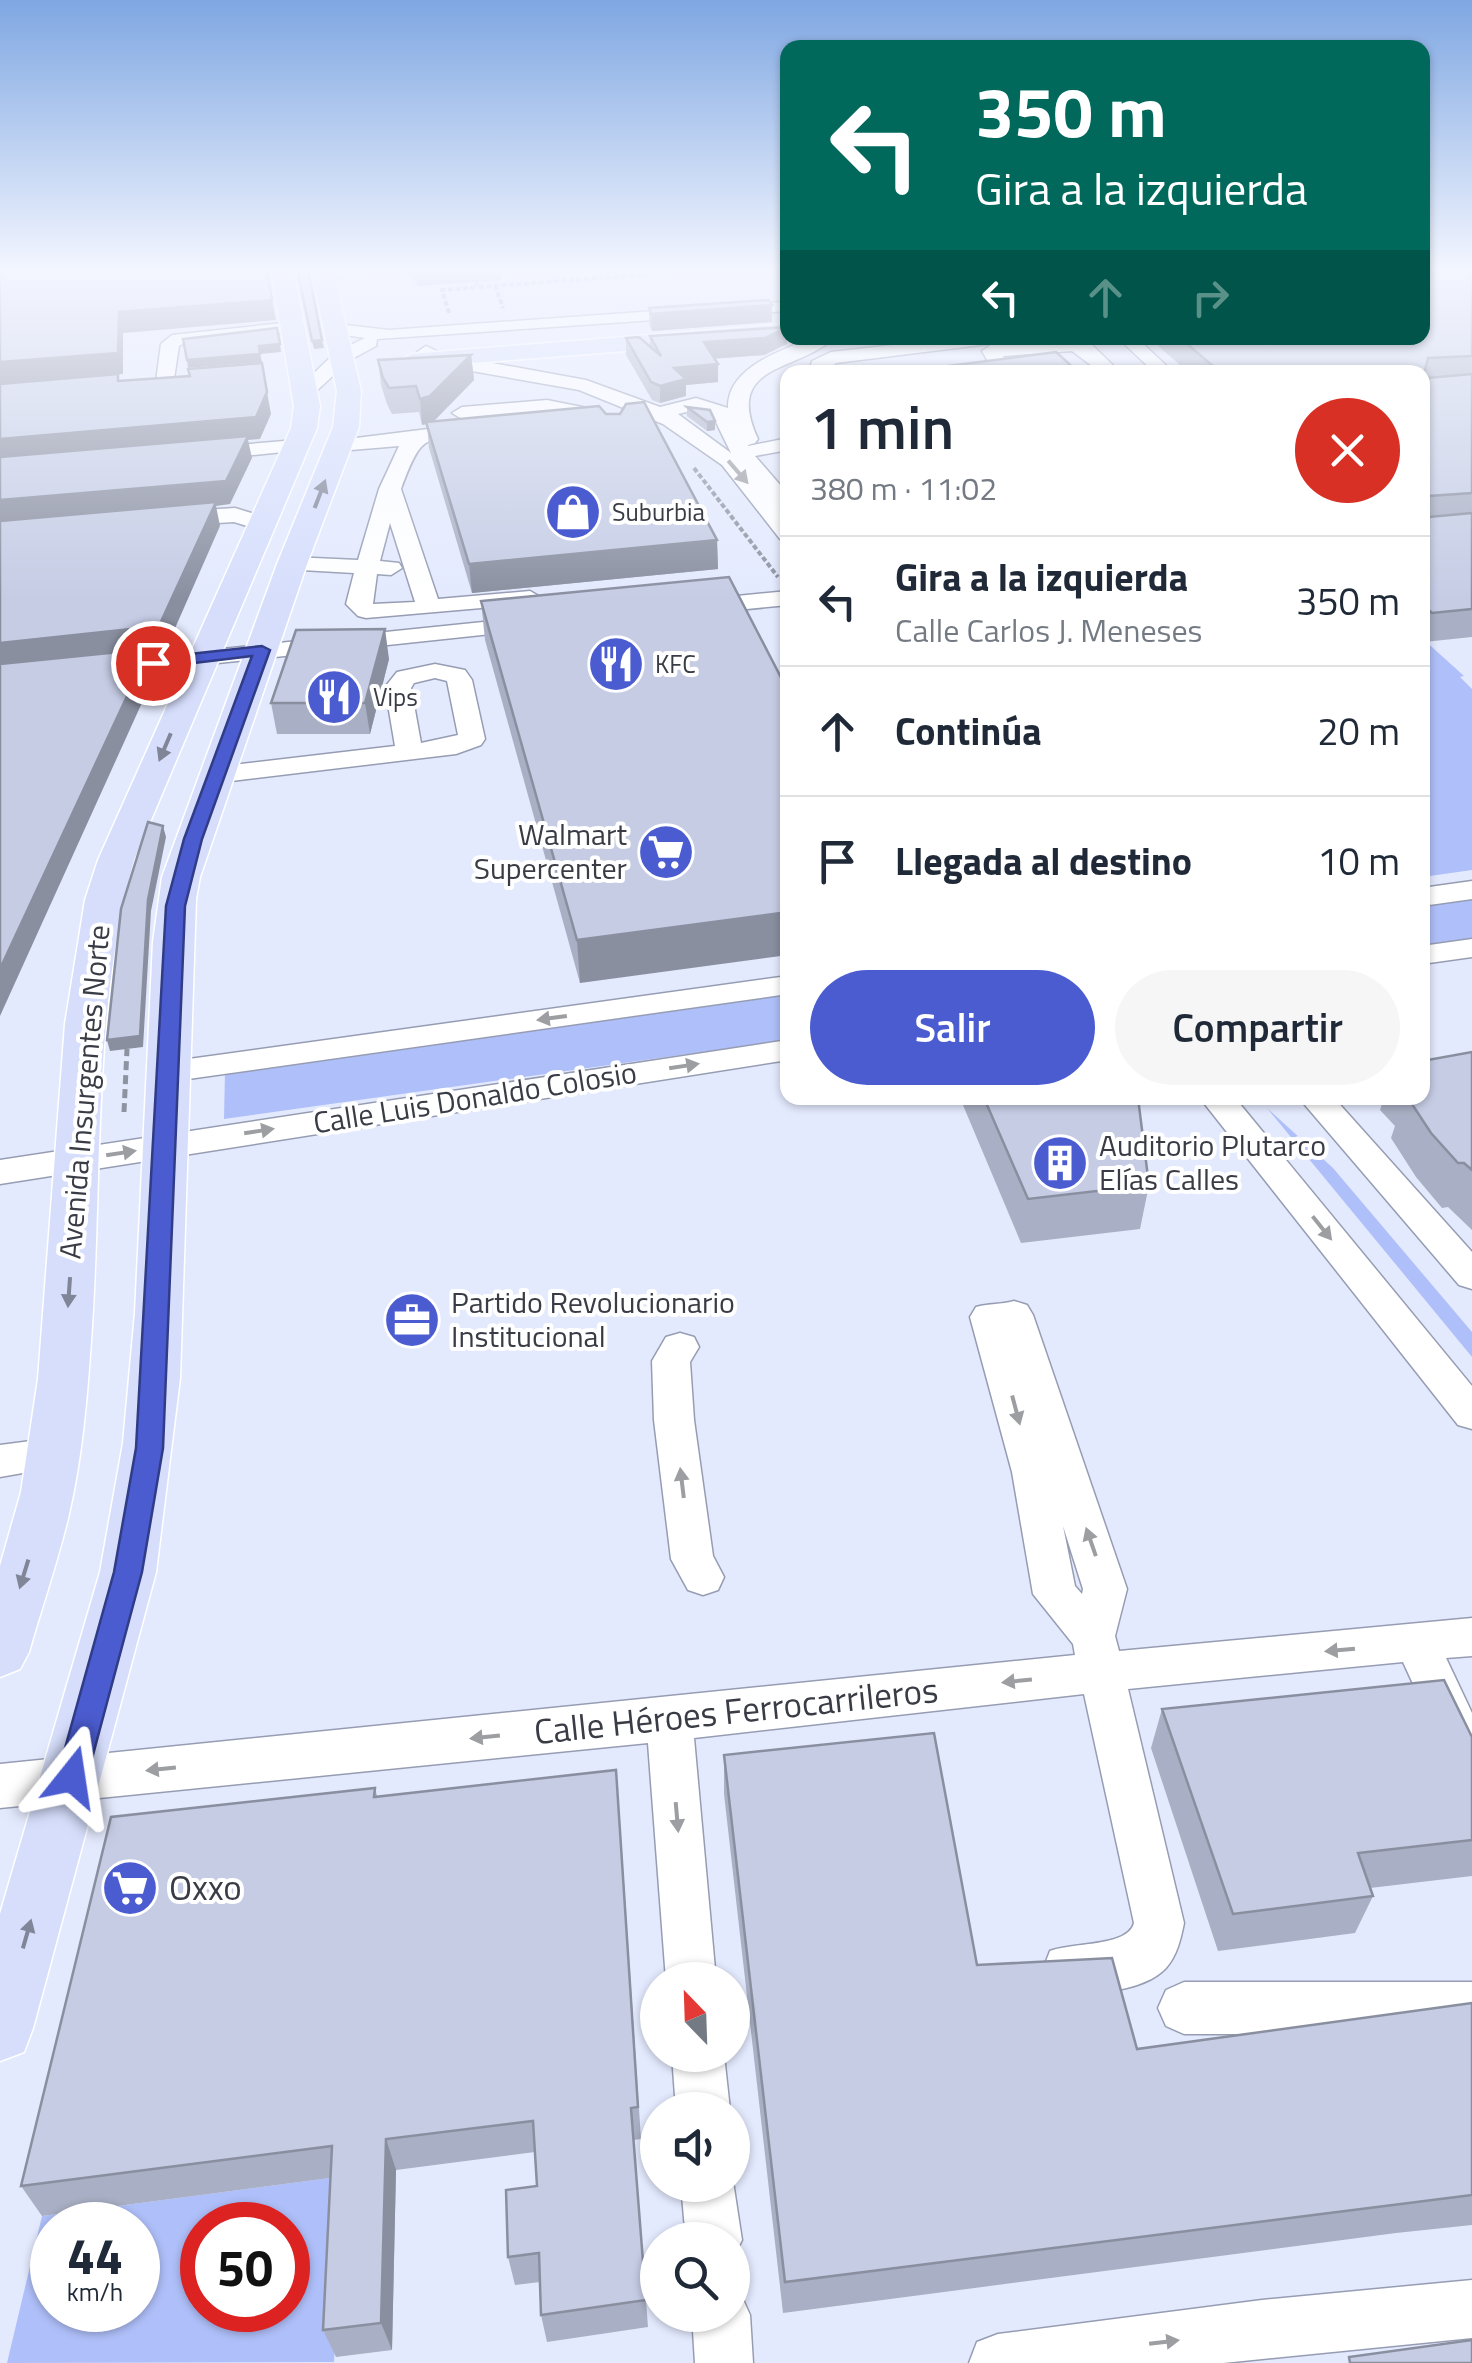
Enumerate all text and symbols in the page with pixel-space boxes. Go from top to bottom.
text: 350 m [975,58,1167,164]
icon: left [810,80,940,210]
text: Gira a la izquierda [975,154,1308,222]
icon: left [973,270,1028,325]
icon: ahead [1078,270,1133,325]
icon: right [1183,270,1238,325]
text: 1 min [810,381,954,472]
button: close [1295,398,1400,503]
one-way arrow [727,459,749,484]
text: 380 m · 11:02 [810,464,997,512]
one-way arrow [313,478,329,508]
shop icon: Suburbia [543,482,603,542]
place label: Suburbia [612,493,706,531]
text: Gira a la izquierda [895,548,1188,606]
text: 350 m [1296,572,1400,630]
icon: left [810,574,865,629]
text: Calle Carlos J. Meneses [895,606,1203,654]
pin [111,621,196,706]
restaurant icon: KFC [586,634,646,694]
icon: arrive [126,636,181,691]
place label: KFC [655,645,696,683]
restaurant icon: Vips [304,667,364,727]
place label: Vips [373,678,418,716]
text: Continúa [895,702,1042,760]
text: 20 m [1317,702,1400,760]
icon: ahead [810,704,865,759]
one-way arrow [157,732,173,762]
place label: Walmart Supercenter [474,811,627,891]
supermarket icon: Walmart Supercenter [636,822,696,882]
text: Llegada al destino [895,832,1192,890]
text: 10 m [1317,832,1400,890]
icon: arrive [810,834,865,889]
street label: Avenida Insurgentes Norte [46,923,122,1261]
button: Salir [810,970,1095,1085]
button: Compartir [1115,970,1400,1085]
one-way arrow [536,1011,568,1027]
street label: Calle Luis Donaldo Colosio [310,1049,640,1145]
one-way arrow [669,1058,701,1073]
place label: Auditorio Plutarco Elías Calles [1099,1122,1326,1202]
one-way arrow [244,1123,276,1138]
building icon: Auditorio Plutarco Elías Calles [1030,1133,1090,1193]
one-way arrow [105,1145,137,1160]
one-way arrow [1311,1215,1332,1241]
one-way arrow [61,1276,77,1308]
place label: Partido Revolucionario Institucional [451,1279,735,1359]
office icon: Partido Revolucionario Institucional [382,1290,442,1350]
one-way arrow [1009,1395,1025,1426]
one-way arrow [674,1467,690,1499]
one-way arrow [1082,1527,1097,1557]
one-way arrow [16,1559,31,1590]
one-way arrow [1324,1642,1356,1658]
street label: Calle Héroes Ferrocarrileros [531,1662,941,1758]
one-way arrow [1000,1673,1032,1689]
position arrow [20,1725,124,1829]
one-way arrow [468,1730,500,1746]
one-way arrow [145,1761,177,1777]
one-way arrow [670,1801,686,1833]
supermarket icon: Oxxo [100,1858,160,1918]
place label: Oxxo [169,1860,242,1914]
one-way arrow [20,1918,35,1949]
north arrow [640,1962,750,2072]
map controls [640,1962,750,2332]
button: sound [640,2092,750,2202]
speed limit sign: 50 [180,2202,310,2332]
text: 44 [67,2217,123,2293]
button: search [640,2222,750,2332]
text: km/h [67,2273,123,2311]
one-way arrow [1149,2334,1181,2350]

